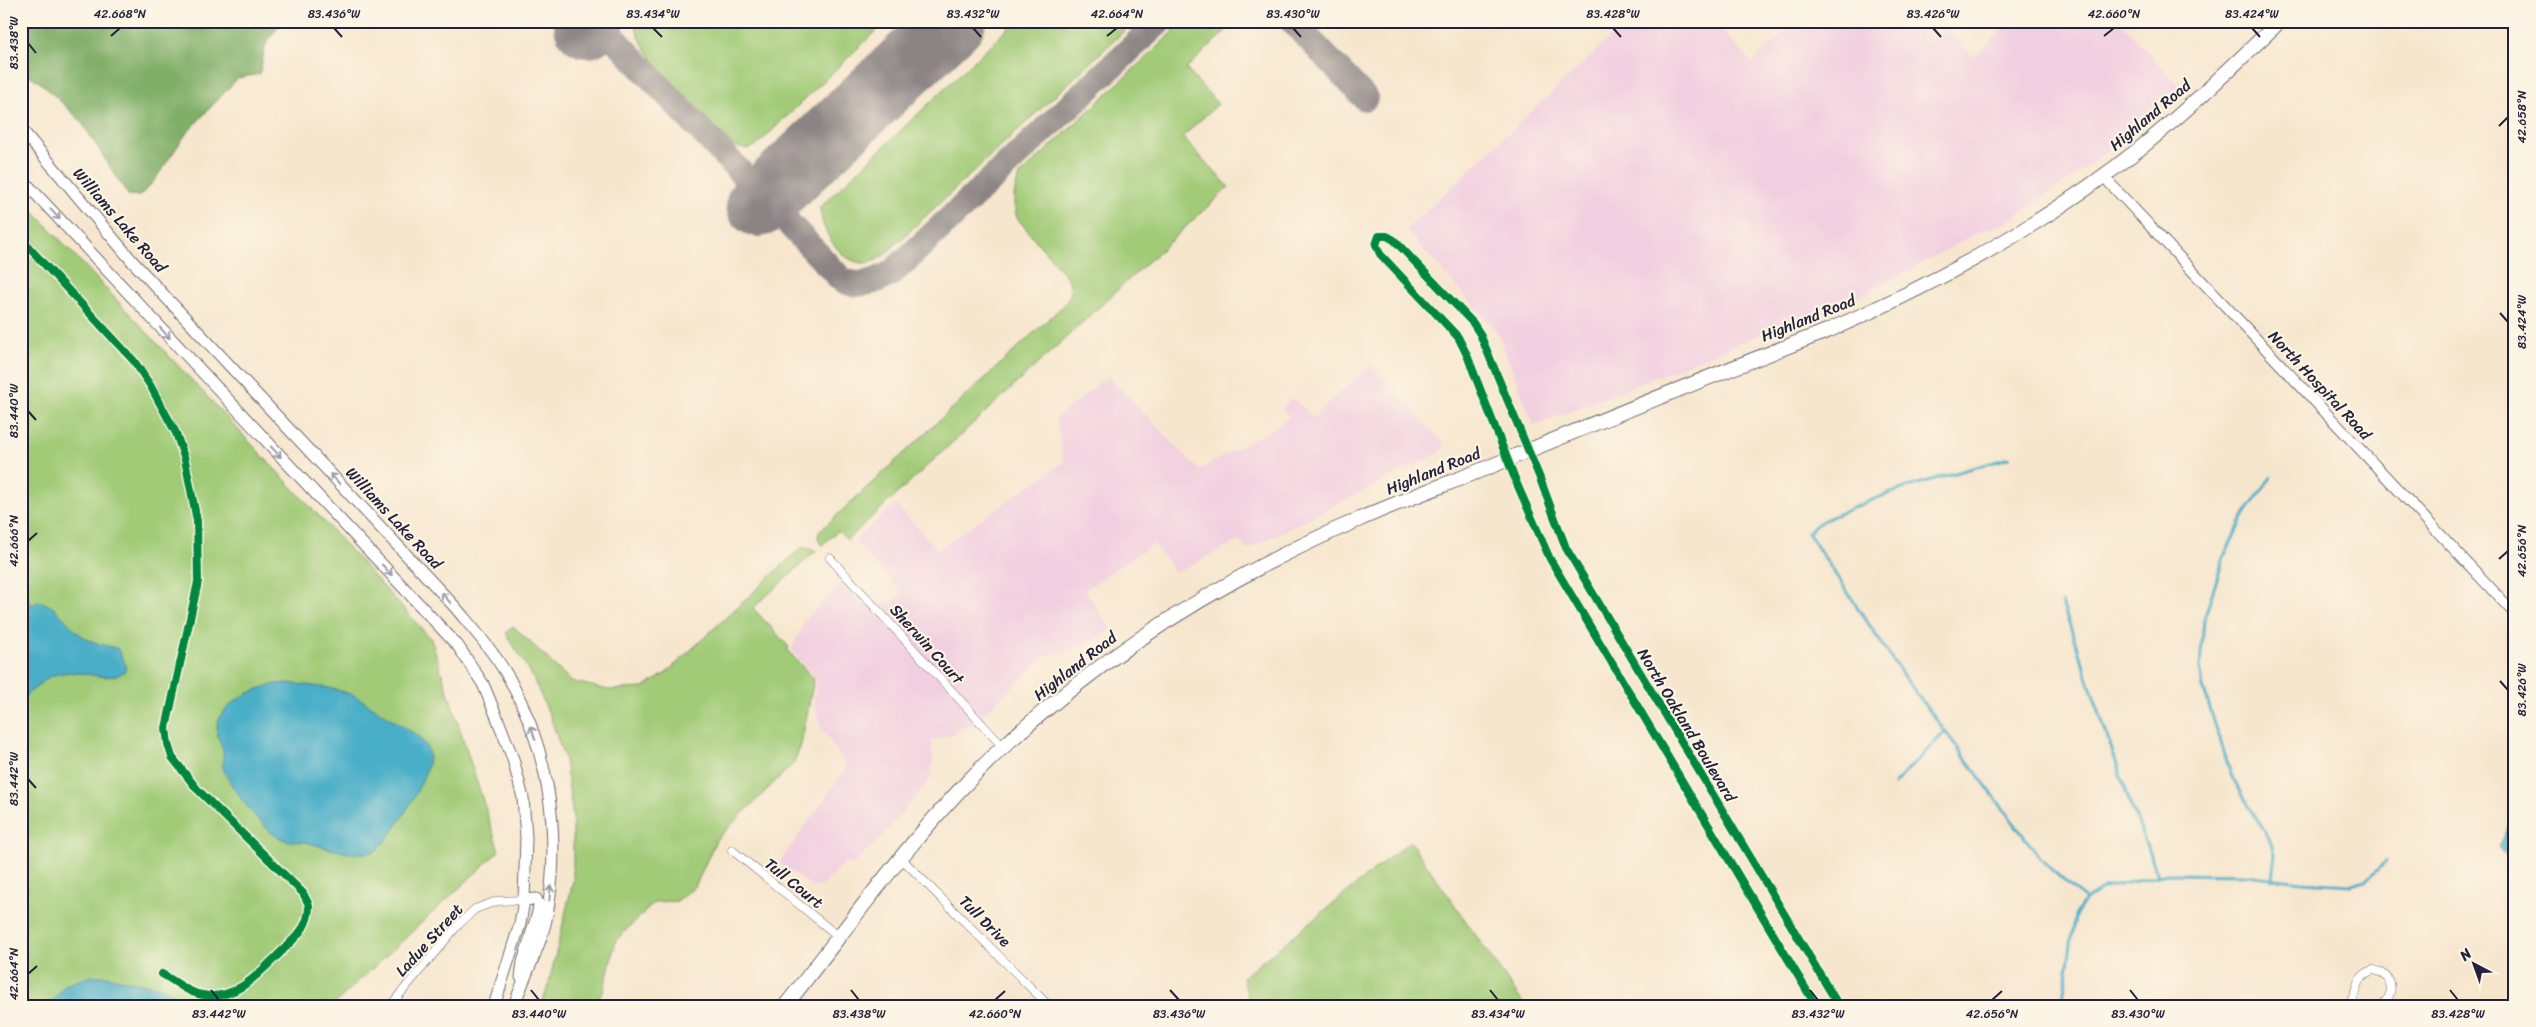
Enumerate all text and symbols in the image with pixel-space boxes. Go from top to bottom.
text: 42.668°N [94,3,147,25]
text: 83.436°W [308,3,361,25]
text: 83.434°W [626,3,680,25]
text: 83.432°W [947,3,1000,25]
text: 42.664°N [1091,3,1144,25]
text: 83.430°W [1266,3,1320,25]
text: 83.428°W [1586,3,1640,25]
text: 83.426°W [1906,3,1960,25]
text: 42.660°N [2088,3,2141,25]
text: 83.424°W [2225,3,2280,25]
text: 83.438°W [3,16,25,70]
street label: Highland Road [2102,71,2199,158]
text: 42.658°N [2511,90,2533,143]
street label: Williams Lake Road [66,160,175,281]
one-way arrow [48,207,60,220]
street label: Highland Road [1756,285,1861,350]
text: 83.424°W [2511,294,2533,349]
street label: North Hospital Road [2261,323,2380,448]
one-way arrow [159,326,171,339]
text: 83.440°W [3,383,25,438]
street label: Highland Road [1381,438,1486,503]
one-way arrow [270,445,282,458]
street label: Williams Lake Road [338,460,451,577]
one-way arrow [329,472,341,485]
text: 42.666°N [3,514,25,567]
text: 42.656°N [2511,524,2533,577]
one-way arrow [381,564,393,577]
one-way arrow [440,591,452,604]
street label: Sherwin Court [882,597,972,692]
street label: Highland Road [1027,623,1125,708]
street label: North Oakland Boulevard [1629,642,1745,809]
text: 83.426°W [2511,663,2533,717]
one-way arrow [528,726,537,741]
text: 83.442°W [3,751,25,806]
street label: Tull Court [758,850,830,916]
one-way arrow [545,885,555,901]
street label: Tull Drive [952,888,1018,954]
street label: Ladue Street [388,896,470,984]
north arrow [2448,940,2498,990]
text: N [2453,942,2478,968]
text: 42.664°N [3,947,25,1000]
text: 83.442°W [192,1003,247,1025]
text: 83.440°W [512,1003,567,1025]
text: 83.438°W [832,1003,886,1025]
text: 42.660°N [969,1003,1022,1025]
text: 83.436°W [1153,1003,1206,1025]
text: 83.434°W [1471,1003,1525,1025]
text: 83.432°W [1792,1003,1845,1025]
text: 42.656°N [1966,1003,2019,1025]
text: 83.430°W [2111,1003,2165,1025]
text: 83.428°W [2431,1003,2485,1025]

